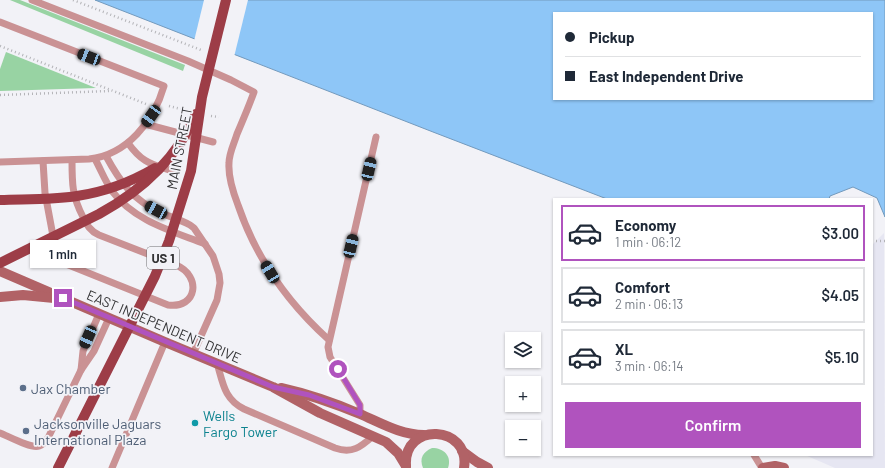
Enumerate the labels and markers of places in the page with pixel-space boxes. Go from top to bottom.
place label: Jax Chamber [31,380,111,397]
marker: Jax Chamber [18,383,28,393]
place label: Wells Fargo Tower [203,407,277,440]
place label: Jacksonville Jaguars International Plaza [34,415,162,448]
marker: Wells Fargo Tower [190,418,200,428]
marker: Jacksonville Jaguars International Plaza [21,426,31,436]

